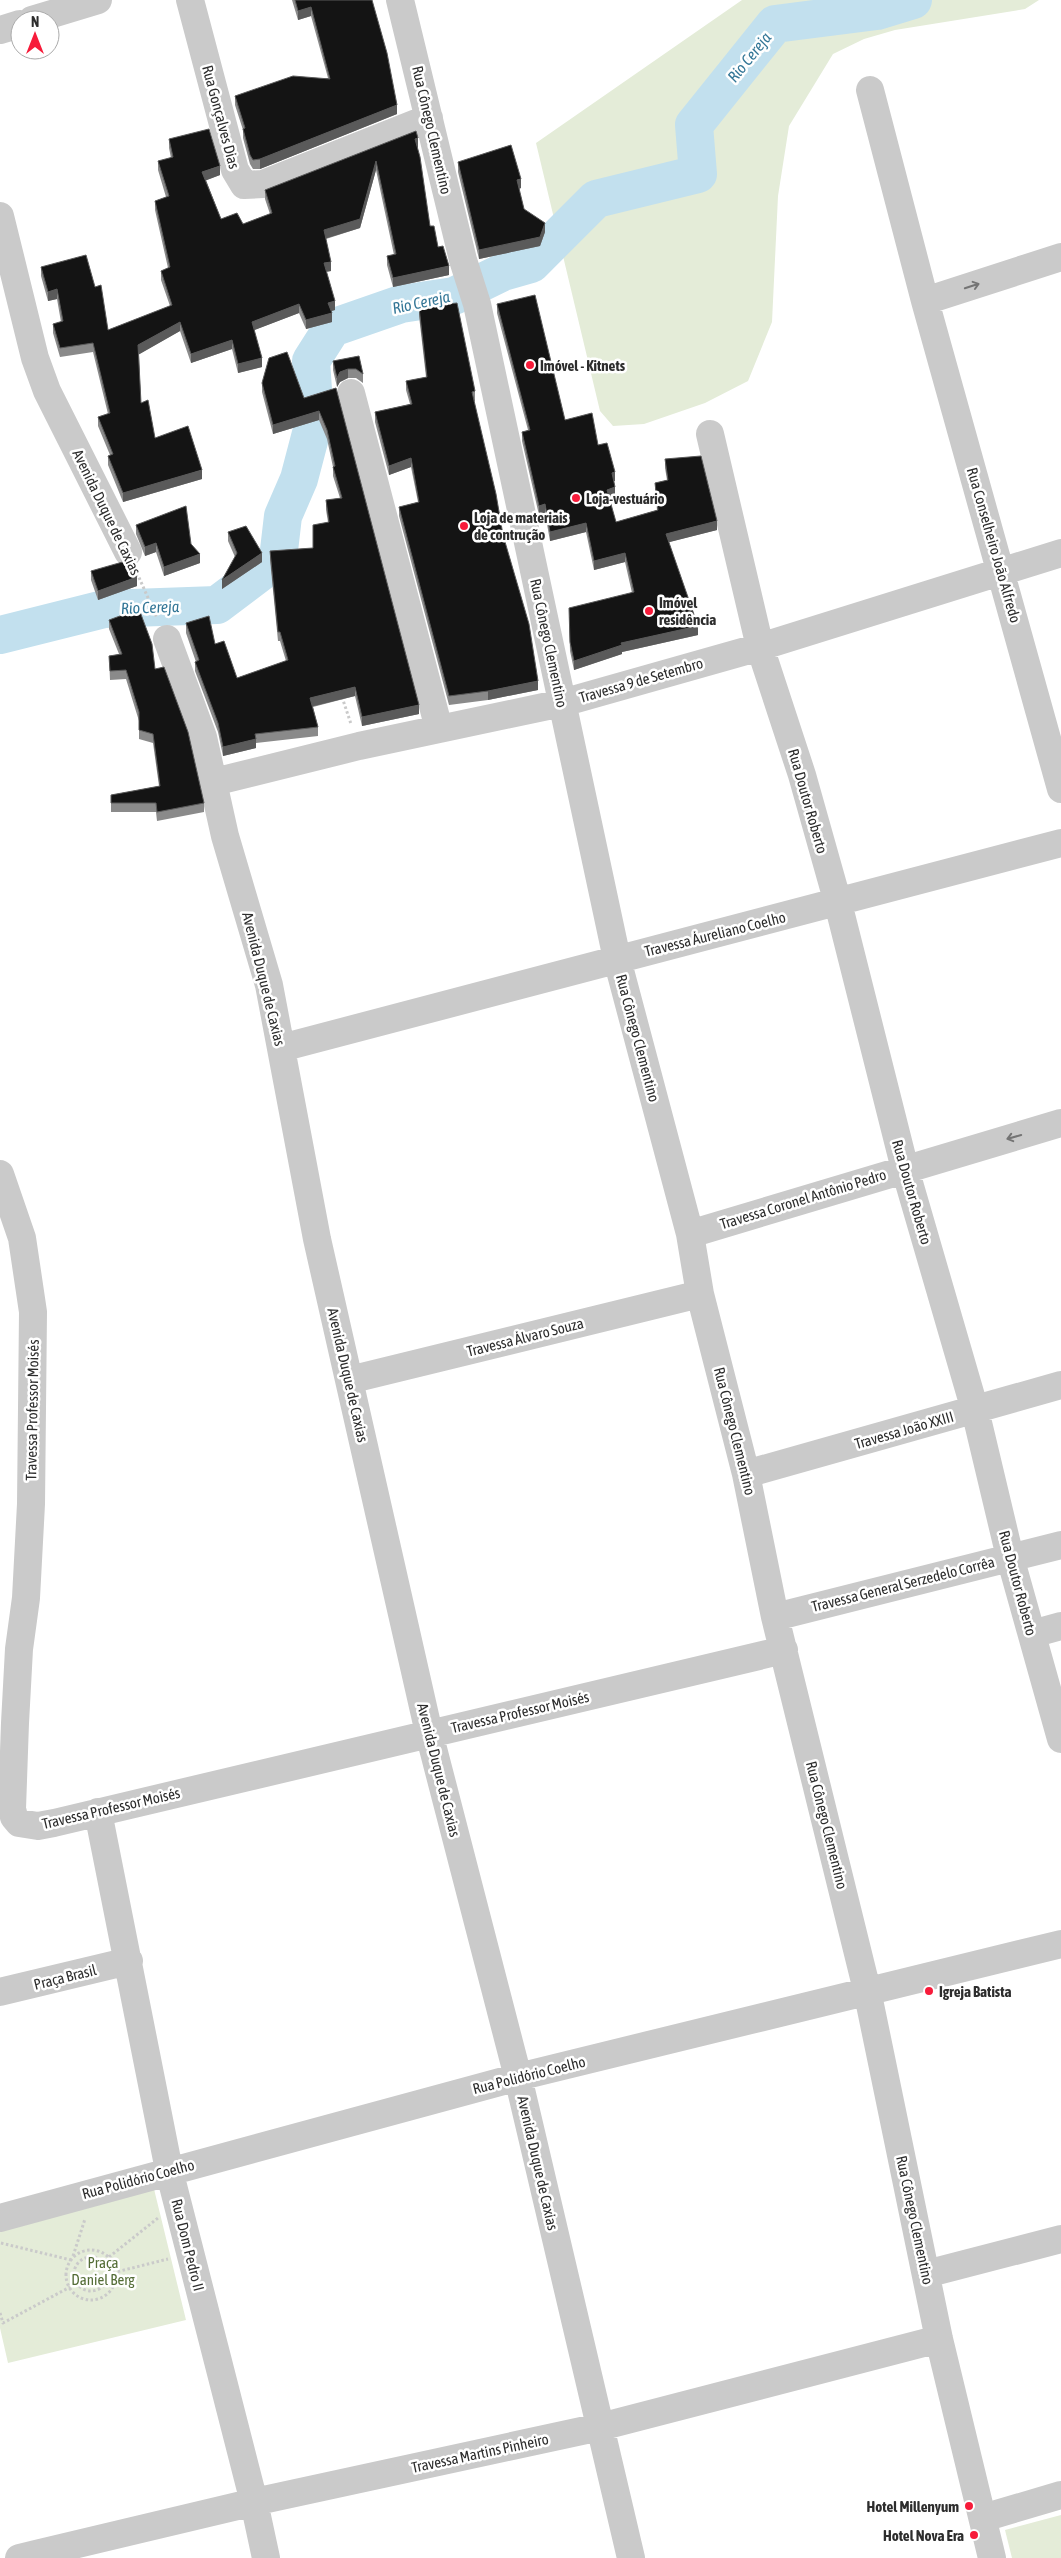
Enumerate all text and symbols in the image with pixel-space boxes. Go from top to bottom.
north arrow [10,10,60,60]
text: N [31,14,39,30]
water label: Rio Cereja [724,28,776,86]
street label: Rua Gonçalves Dias [199,63,243,171]
street label: Rua Cônego Clementino [409,64,455,196]
one-way arrow [963,281,979,291]
water label: Rio Cereja [391,287,452,318]
place label: Imóvel - Kitnets [540,357,626,374]
marker: Imóvel - Kitnets [524,359,536,371]
street label: Avenida Duque de Caxias [69,447,145,577]
street label: Rua Conselheiro João Alfredo [964,465,1024,625]
place label: Loja-vestuário [586,490,665,507]
marker: Loja-vestuário [570,492,582,504]
place label: Loja de materiais de contrução [474,509,568,543]
marker: Loja de materiais de contrução [458,520,470,532]
street label: Rua Cônego Clementino [527,577,571,709]
place label: Imóvel residência [659,594,716,628]
water label: Rio Cereja [120,597,180,618]
marker: Imóvel residência [643,605,655,617]
street label: Travessa 9 de Setembro [577,654,705,706]
street label: Rua Doutor Roberto [785,747,831,855]
street label: Travessa Áureliano Coelho [643,908,787,960]
street label: Avenida Duque de Caxias [239,910,289,1048]
street label: Rua Cônego Clementino [613,972,663,1104]
one-way arrow [1007,1133,1023,1143]
street label: Rua Doutor Roberto [889,1138,935,1246]
street label: Travessa Coronel Antônio Pedro [718,1166,888,1232]
street label: Avenida Duque de Caxias [324,1306,372,1444]
street label: Travessa Álvaro Souza [465,1314,585,1360]
street label: Travessa Professor Moisés [22,1339,42,1481]
street label: Rua Cônego Clementino [711,1365,759,1497]
street label: Travessa João XXIII [853,1408,955,1452]
street label: Rua Doutor Roberto [996,1529,1040,1637]
street label: Travessa General Serzedelo Corrêa [810,1553,996,1615]
street label: Travessa Professor Moisés [449,1688,591,1736]
street label: Avenida Duque de Caxias [414,1701,464,1839]
street label: Rua Cônego Clementino [803,1759,851,1891]
street label: Travessa Professor Moisés [40,1784,182,1832]
street label: Praça Brasil [32,1961,98,1993]
place label: Igreja Batista [939,1983,1011,2000]
marker: Igreja Batista [923,1985,935,1997]
street label: Rua Polidório Coelho [471,2053,587,2097]
street label: Avenida Duque de Caxias [514,2094,562,2232]
street label: Rua Cônego Clementino [893,2154,937,2286]
street label: Rua Polidório Coelho [80,2156,196,2202]
street label: Rua Dom Pedro II [168,2197,208,2293]
park label: Praça Daniel Berg [71,2254,135,2288]
street label: Travessa Martins Pinheiro [410,2430,550,2476]
place label: Hotel Millenyum [867,2498,959,2515]
marker: Hotel Millenyum [963,2500,975,2512]
place label: Hotel Nova Era [883,2527,964,2544]
marker: Hotel Nova Era [968,2529,980,2541]

